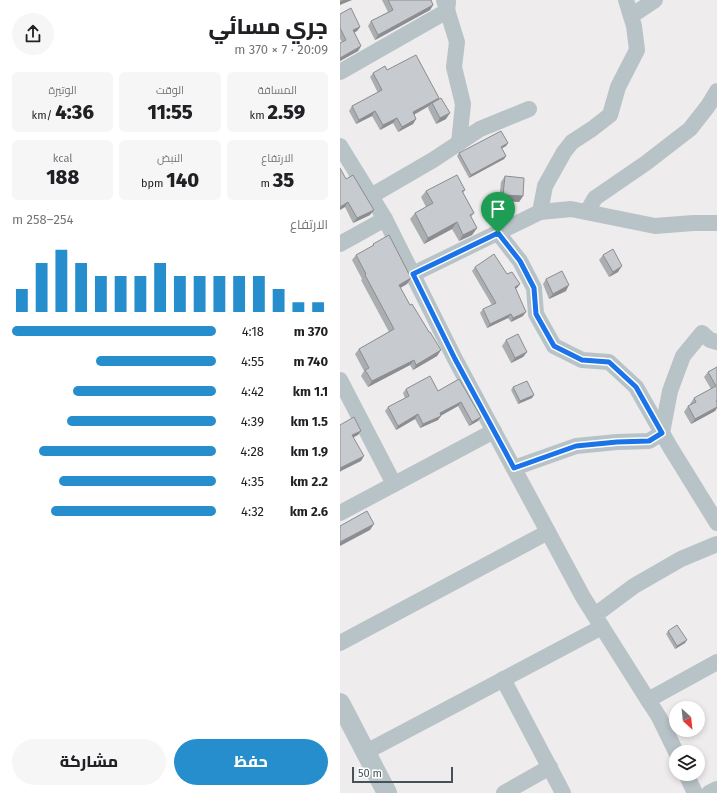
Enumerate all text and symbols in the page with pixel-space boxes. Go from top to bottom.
button: share [12,13,54,55]
text: جري مسائي [208,13,328,40]
text: 20:09 · 7 × 370 m [234,42,328,57]
text: الوتيرة [49,84,77,97]
text: الوقت [156,84,184,97]
text: المسافة [258,84,297,97]
text: 4:36 [55,100,94,124]
text: 11:55 [147,100,193,124]
text: 2.59 [268,100,305,124]
text: /km [32,109,55,122]
text: km [250,109,268,122]
text: kcal [53,152,73,165]
text: النبض [157,152,183,165]
text: الارتفاع [261,152,293,165]
text: 188 [46,165,79,189]
text: 140 [166,168,199,192]
text: 35 [273,168,294,192]
text: bpm [141,177,166,190]
text: m [260,177,273,190]
pin [481,192,515,233]
icon: arrive [487,198,509,220]
text: 254–258 m [12,212,73,227]
text: الارتفاع [290,217,328,232]
text: 4:18 [242,324,264,339]
text: 370 m [294,324,328,339]
text: 4:55 [241,354,264,369]
text: 740 m [293,354,328,369]
text: 4:42 [241,384,264,399]
text: 1.1 km [293,384,328,399]
text: 4:39 [241,414,264,429]
text: 1.5 km [290,414,328,429]
text: 4:28 [240,444,264,459]
text: 1.9 km [291,444,328,459]
text: 4:35 [241,474,264,489]
text: 2.2 km [290,474,328,489]
text: 4:32 [241,504,264,519]
text: 2.6 km [290,504,328,519]
north arrow [669,701,705,737]
map controls [669,701,705,781]
button: مشاركة [12,739,166,785]
button: حفظ [174,739,328,785]
button: layers [669,745,705,781]
scale bar [352,765,453,784]
text: 50 m [358,767,382,780]

